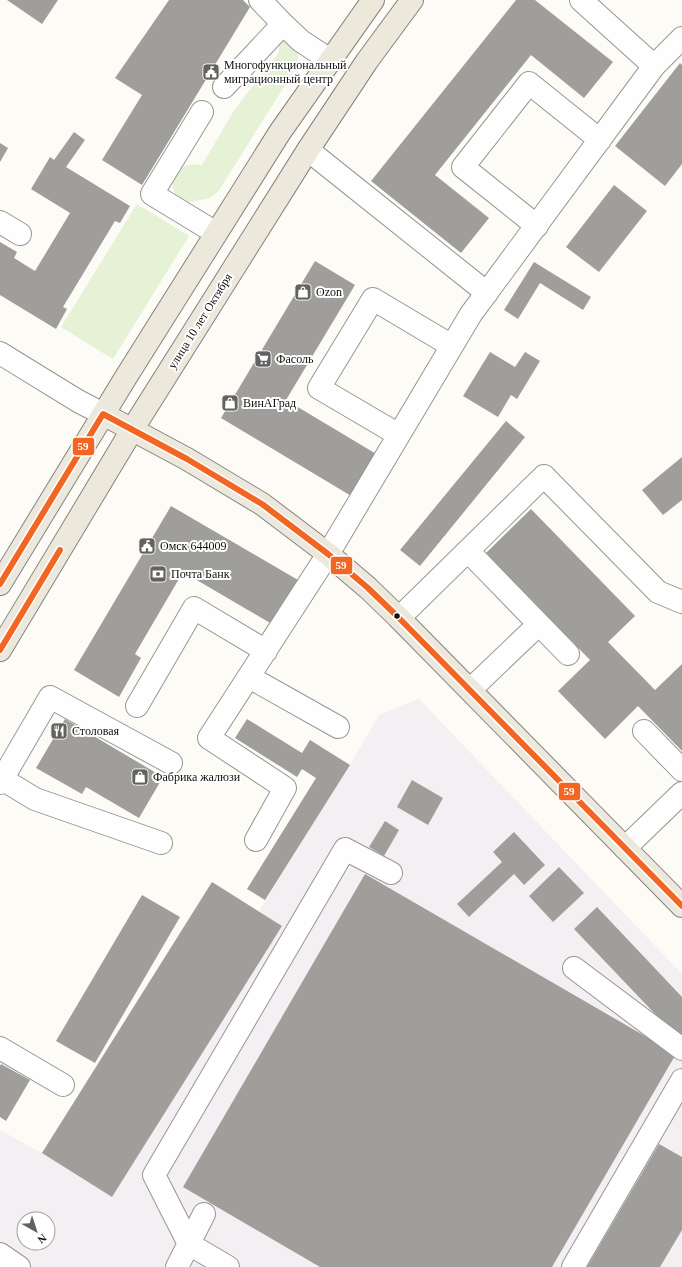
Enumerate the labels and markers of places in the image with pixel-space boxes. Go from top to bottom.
place label: Многофункциональный миграционный центр [224,58,347,86]
public building icon: Многофункциональный миграционный центр [201,62,221,82]
shop icon: Ozon [293,282,313,302]
place label: Ozon [316,285,342,299]
supermarket icon: Фасоль [253,349,273,369]
place label: Фасоль [276,352,314,366]
shop icon: ВинАГрад [220,393,240,413]
place label: ВинАГрад [243,396,296,410]
public building icon: Омск 644009 [137,536,157,556]
place label: Омск 644009 [160,539,226,553]
bank icon: Почта Банк [148,564,168,584]
place label: Почта Банк [171,567,230,581]
unlabelled marker [392,611,402,621]
restaurant icon: Столовая [49,721,69,741]
place label: Столовая [72,724,120,738]
shop icon: Фабрика жалюзи [130,767,150,787]
place label: Фабрика жалюзи [153,770,241,784]

